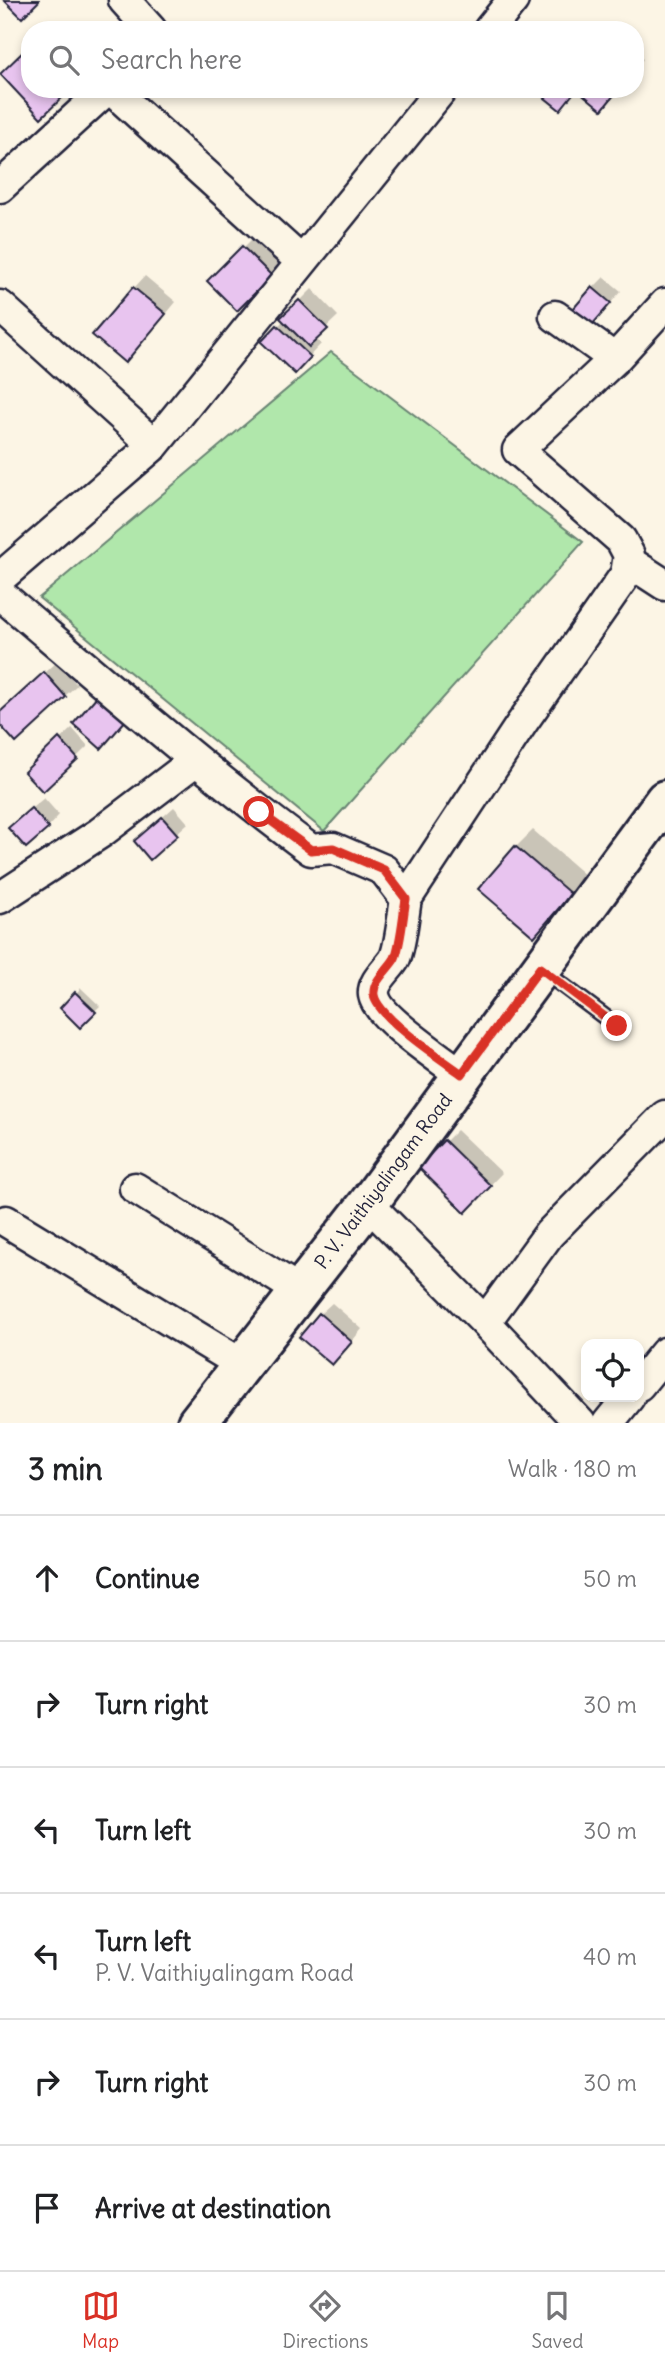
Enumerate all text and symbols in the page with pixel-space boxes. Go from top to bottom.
search box [21,21,644,98]
icon: search [45,41,83,79]
text: Search here [101,43,242,76]
route start [243,796,274,827]
route end [601,1010,632,1041]
street label: P. V. Vaithiyalingam Road [309,1088,457,1274]
map controls [581,1339,644,1402]
button: locate [581,1339,644,1402]
text: 3 min [28,1450,103,1488]
text: Walk · 180 m [508,1454,637,1483]
icon: ahead [28,1559,66,1597]
text: Continue [95,1562,200,1595]
text: 50 m [583,1564,637,1593]
icon: right [28,1685,66,1723]
text: Turn right [95,1688,208,1721]
text: 30 m [583,1690,637,1719]
icon: left [28,1811,66,1849]
text: Turn left [95,1814,191,1847]
text: 30 m [583,1816,637,1845]
text: Turn left [95,1925,191,1958]
icon: left [28,1937,66,1975]
text: 40 m [583,1942,637,1971]
text: P. V. Vaithiyalingam Road [95,1958,354,1987]
icon: right [28,2063,66,2101]
text: Turn right [95,2066,208,2099]
text: 30 m [583,2068,637,2097]
icon: arrive [28,2189,66,2227]
text: Arrive at destination [95,2192,331,2225]
tab: Map [82,2287,120,2353]
tab: Directions [283,2287,368,2353]
tab: Saved [531,2287,583,2353]

